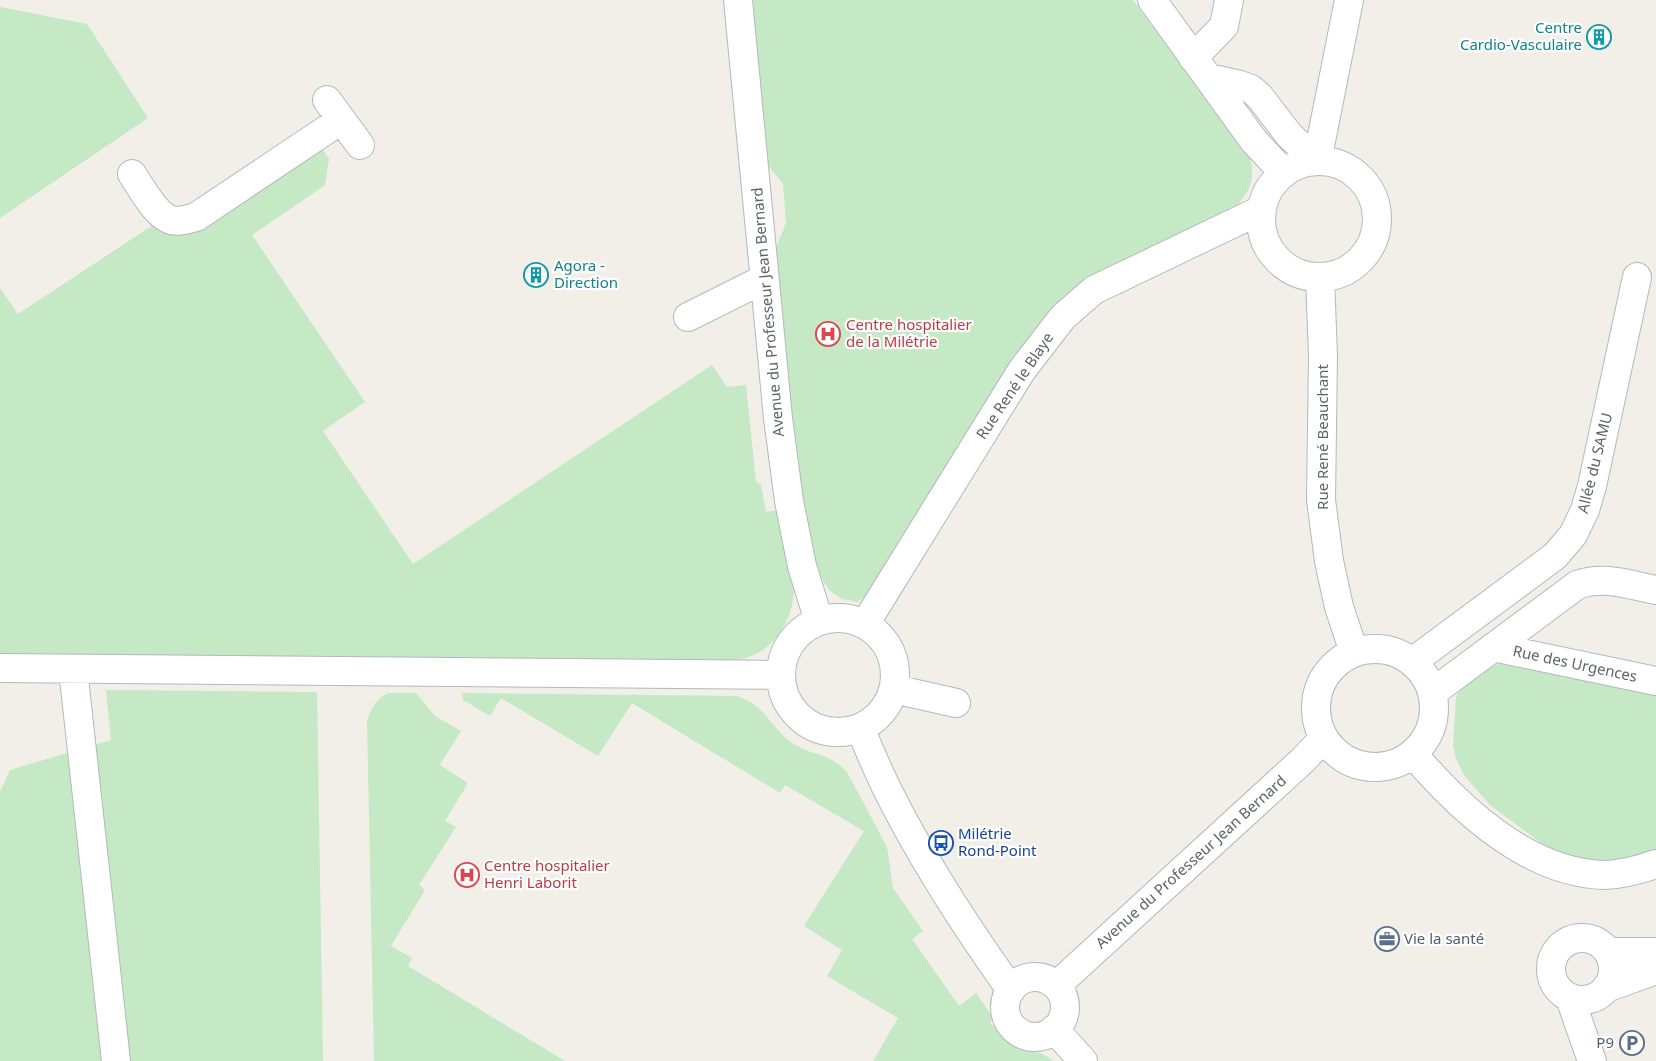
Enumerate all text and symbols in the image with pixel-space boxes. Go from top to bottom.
place label: Centre Cardio-Vasculaire [1460,17,1582,54]
building icon: Centre Cardio-Vasculaire [1586,24,1612,50]
street label: Avenue du Professeur Jean Bernard [746,187,788,438]
place label: Agora - Direction [554,255,618,292]
building icon: Agora - Direction [523,262,549,288]
place label: Centre hospitalier de la Milétrie [846,314,972,351]
hospital icon: Centre hospitalier de la Milétrie [815,321,841,347]
street label: Rue René le Blaye [971,328,1057,443]
street label: Rue René Beauchant [1312,363,1332,510]
street label: Allée du SAMU [1572,410,1616,515]
street label: Rue des Urgences [1511,640,1639,686]
street label: Avenue du Professeur Jean Bernard [1091,770,1290,952]
place label: Milétrie Rond-Point [958,823,1037,860]
bus stop icon: Milétrie Rond-Point [928,830,954,856]
place label: Centre hospitalier Henri Laborit [484,855,610,892]
hospital icon: Centre hospitalier Henri Laborit [454,862,480,888]
office icon: Vie la santé [1374,926,1400,952]
place label: Vie la santé [1404,928,1484,948]
parking icon: P9 [1619,1030,1645,1056]
place label: P9 [1596,1032,1614,1052]

